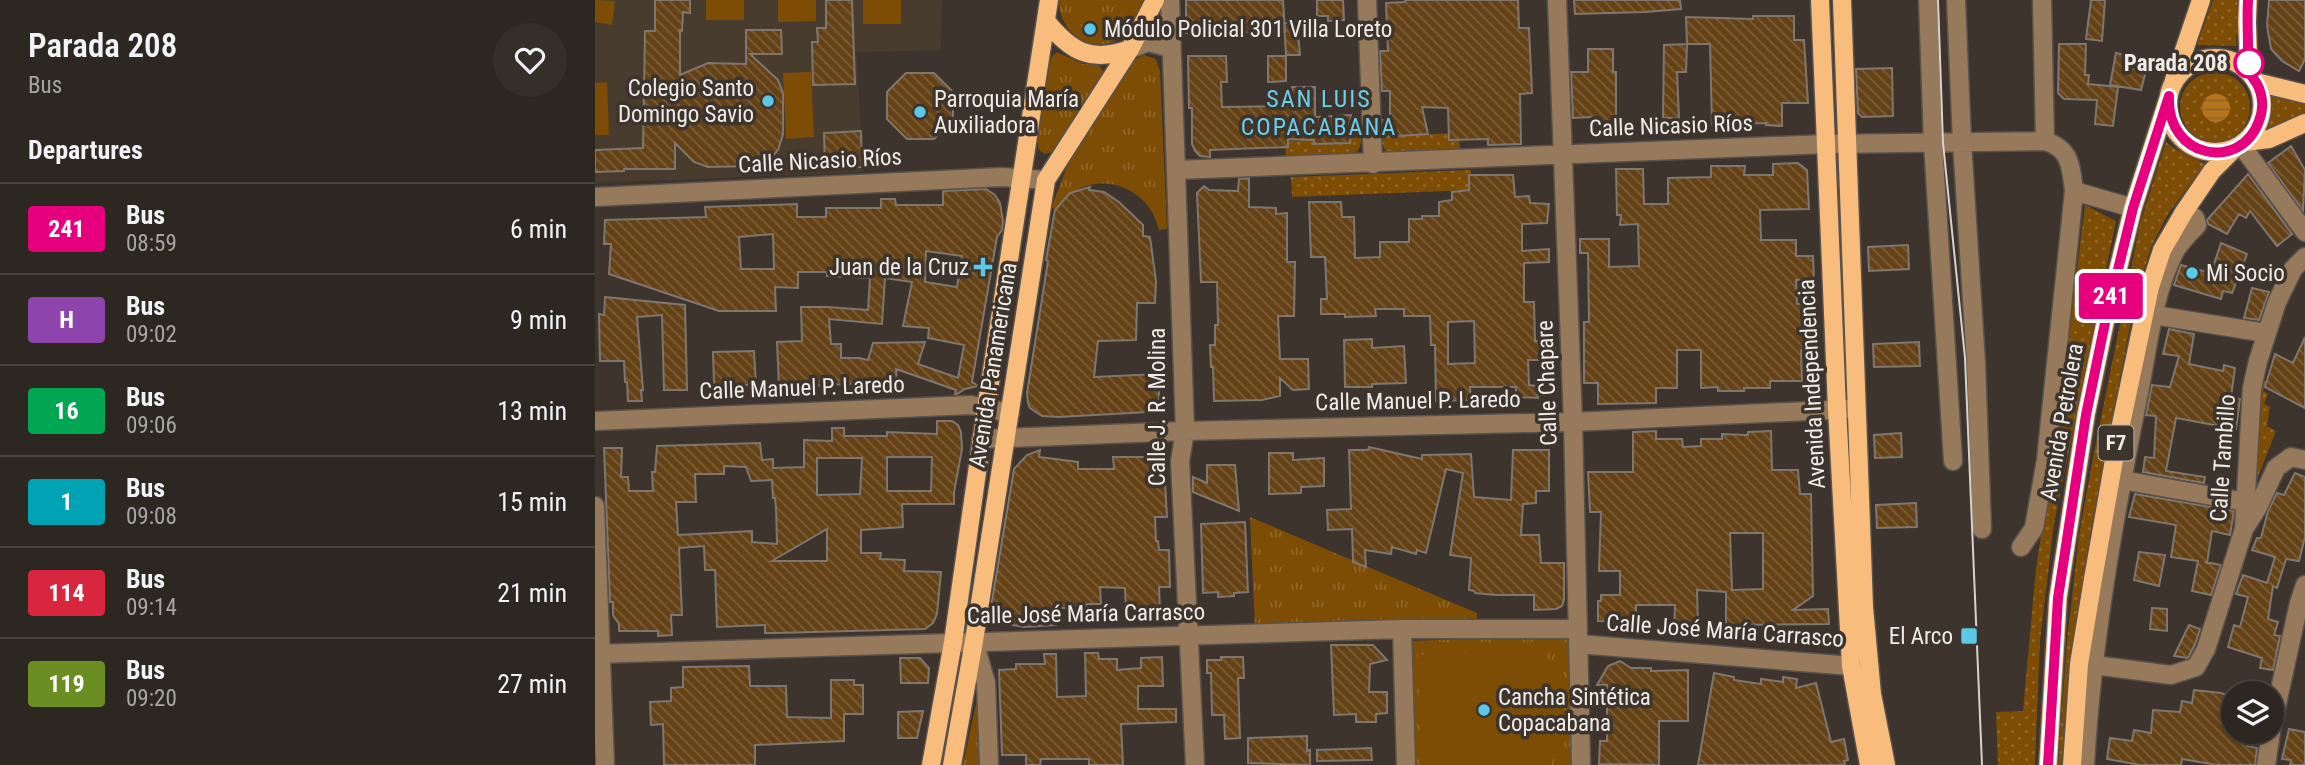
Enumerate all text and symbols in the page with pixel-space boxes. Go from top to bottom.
place label: Módulo Policial 301 Villa Loreto [1104,16,1392,43]
marker: Módulo Policial 301 Villa Loreto [1082,21,1098,37]
button: heart [493,23,567,97]
text: Parada 208 [28,26,177,65]
marker: Parada 208 [2234,48,2264,78]
place label: Parada 208 [2124,50,2228,77]
text: Bus [28,72,62,99]
place label: Colegio Santo Domingo Savio [618,75,754,128]
district label: SAN LUIS COPACABANA [1241,85,1397,141]
place label: Parroquia María Auxiliadora [934,86,1079,139]
marker: Colegio Santo Domingo Savio [760,93,776,109]
marker: Parroquia María Auxiliadora [912,104,928,120]
street label: Calle Nicasio Ríos [1589,110,1753,142]
text: Departures [28,135,143,165]
street label: Calle Nicasio Ríos [737,143,903,179]
text: Bus [126,200,165,230]
text: 6 min [510,214,567,244]
text: 241 [48,215,85,243]
text: 08:59 [126,230,177,257]
place label: Juan de la Cruz [829,254,969,281]
marker: Juan de la Cruz [975,259,991,275]
place label: Mi Socio [2206,260,2285,287]
street label: Avenida Panamericana [963,261,1023,469]
marker: Mi Socio [2184,265,2200,281]
line badge: 241 [2071,273,2151,319]
street label: Avenida Independencia [1793,278,1831,490]
text: 241 [2093,282,2129,310]
text: Bus [126,291,165,321]
text: 9 min [510,305,567,335]
text: H [59,306,74,334]
street label: Calle Chapare [1531,320,1563,446]
text: 09:02 [126,321,177,348]
street label: Calle J. R. Molina [1144,328,1171,486]
street label: Avenida Petrolera [2035,341,2089,503]
street label: Calle Manuel P. Laredo [699,371,905,405]
text: Bus [126,382,165,412]
street label: Calle Manuel P. Laredo [1315,386,1521,416]
street label: Calle Tambillo [2205,393,2241,523]
text: 13 min [497,396,567,426]
text: 16 [54,397,79,425]
text: 09:06 [126,412,177,439]
road number: F7 [2099,426,2133,460]
text: Bus [126,473,165,503]
text: 15 min [497,487,567,517]
text: 1 [60,488,73,516]
text: 09:08 [126,503,177,530]
text: Bus [126,564,165,594]
text: 21 min [497,578,567,608]
text: 114 [48,579,85,607]
text: 09:14 [126,594,177,621]
street label: Calle José María Carrasco [967,598,1205,630]
street label: Calle José María Carrasco [1605,609,1845,653]
place label: El Arco [1889,623,1953,650]
marker: El Arco [1959,626,1979,646]
text: Bus [126,655,165,685]
text: 27 min [497,669,567,699]
text: 119 [48,670,85,698]
map controls [2221,681,2284,744]
button: layers [2221,681,2284,744]
place label: Cancha Sintética Copacabana [1498,684,1651,737]
text: 09:20 [126,685,177,712]
marker: Cancha Sintética Copacabana [1476,702,1492,718]

